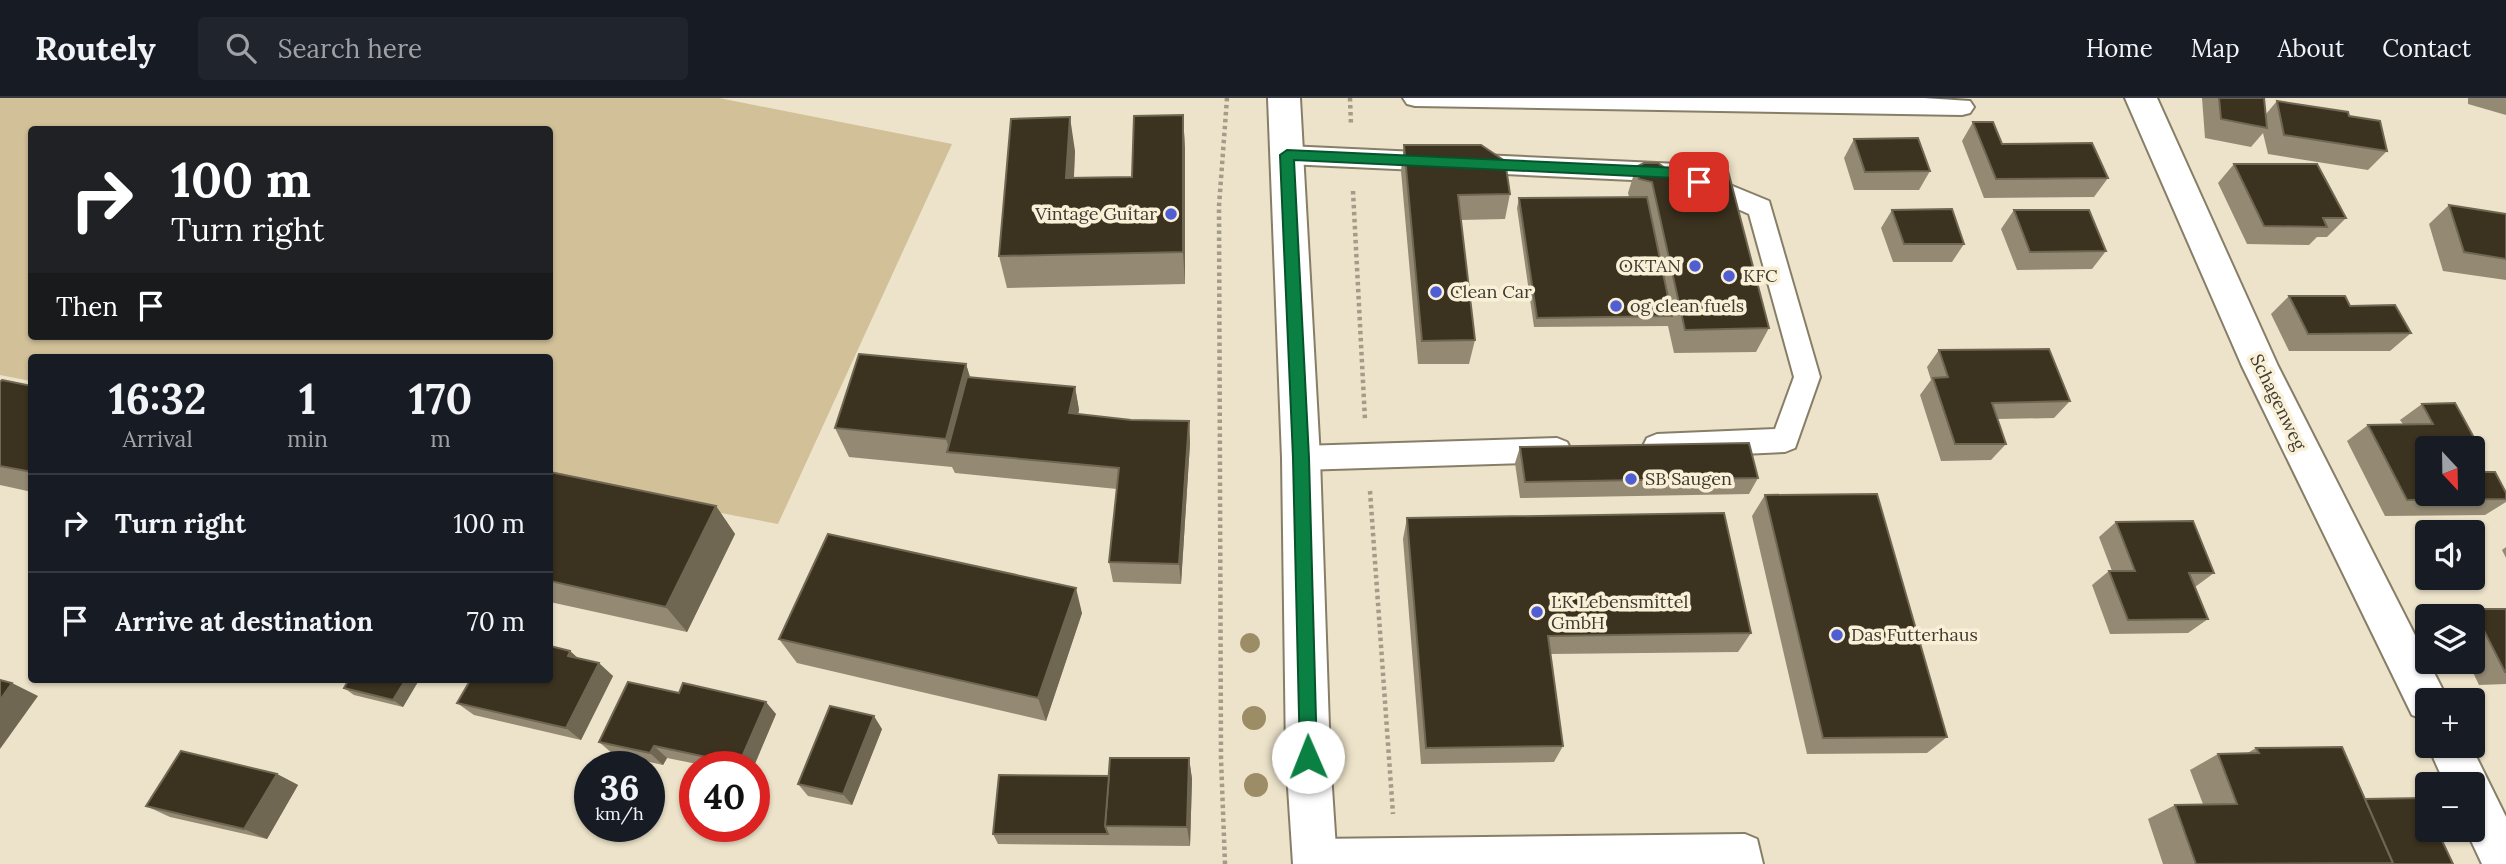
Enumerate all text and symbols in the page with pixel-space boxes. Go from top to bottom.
search box [198,17,688,80]
text: Routely [35,27,156,69]
icon: search [222,29,260,67]
text: Search here [278,32,422,65]
text: Home [2086,33,2153,64]
text: Map [2191,33,2240,64]
text: About [2278,33,2344,64]
text: Contact [2382,33,2471,64]
text: 100 m [171,148,311,210]
pin [1669,152,1729,212]
icon: right [56,154,147,245]
icon: arrive [1680,163,1718,201]
place label: Vintage Guitar [1034,202,1157,225]
marker: Vintage Guitar [1163,206,1179,222]
text: Turn right [171,209,324,250]
place label: OKTAN [1619,254,1681,277]
marker: OKTAN [1687,258,1703,274]
place label: KFC [1743,264,1778,287]
marker: KFC [1721,268,1737,284]
place label: Clean Car [1450,280,1532,303]
marker: Clean Car [1428,284,1444,300]
icon: arrive [132,287,170,325]
text: Then [56,290,118,323]
place label: og clean fuels [1630,294,1744,317]
marker: og clean fuels [1608,298,1624,314]
street label: Schagenweg [2245,350,2312,454]
text: 16:32 [109,372,206,426]
text: 1 [299,372,316,426]
text: 170 [409,372,472,426]
text: Arrival [122,424,193,453]
text: min [287,424,328,453]
text: m [430,424,451,453]
north arrow [2415,436,2485,506]
map controls [2415,436,2485,842]
place label: SB Saugen [1645,467,1732,490]
marker: SB Saugen [1623,471,1639,487]
icon: right [56,504,94,542]
text: Turn right [115,507,246,540]
text: 100 m [453,507,525,540]
button: sound [2415,520,2485,590]
place label: LK Lebensmittel GmbH [1551,590,1688,634]
icon: arrive [56,602,94,640]
marker: LK Lebensmittel GmbH [1529,604,1545,620]
button: layers [2415,604,2485,674]
text: Arrive at destination [115,605,373,638]
text: 70 m [467,605,525,638]
place label: Das Futterhaus [1851,623,1978,646]
marker: Das Futterhaus [1829,627,1845,643]
button: + [2415,688,2485,758]
position arrow [1271,720,1345,794]
speed limit sign: 40 [679,751,770,842]
text: 36 [600,765,639,810]
button: − [2415,772,2485,842]
text: km/h [595,802,644,825]

